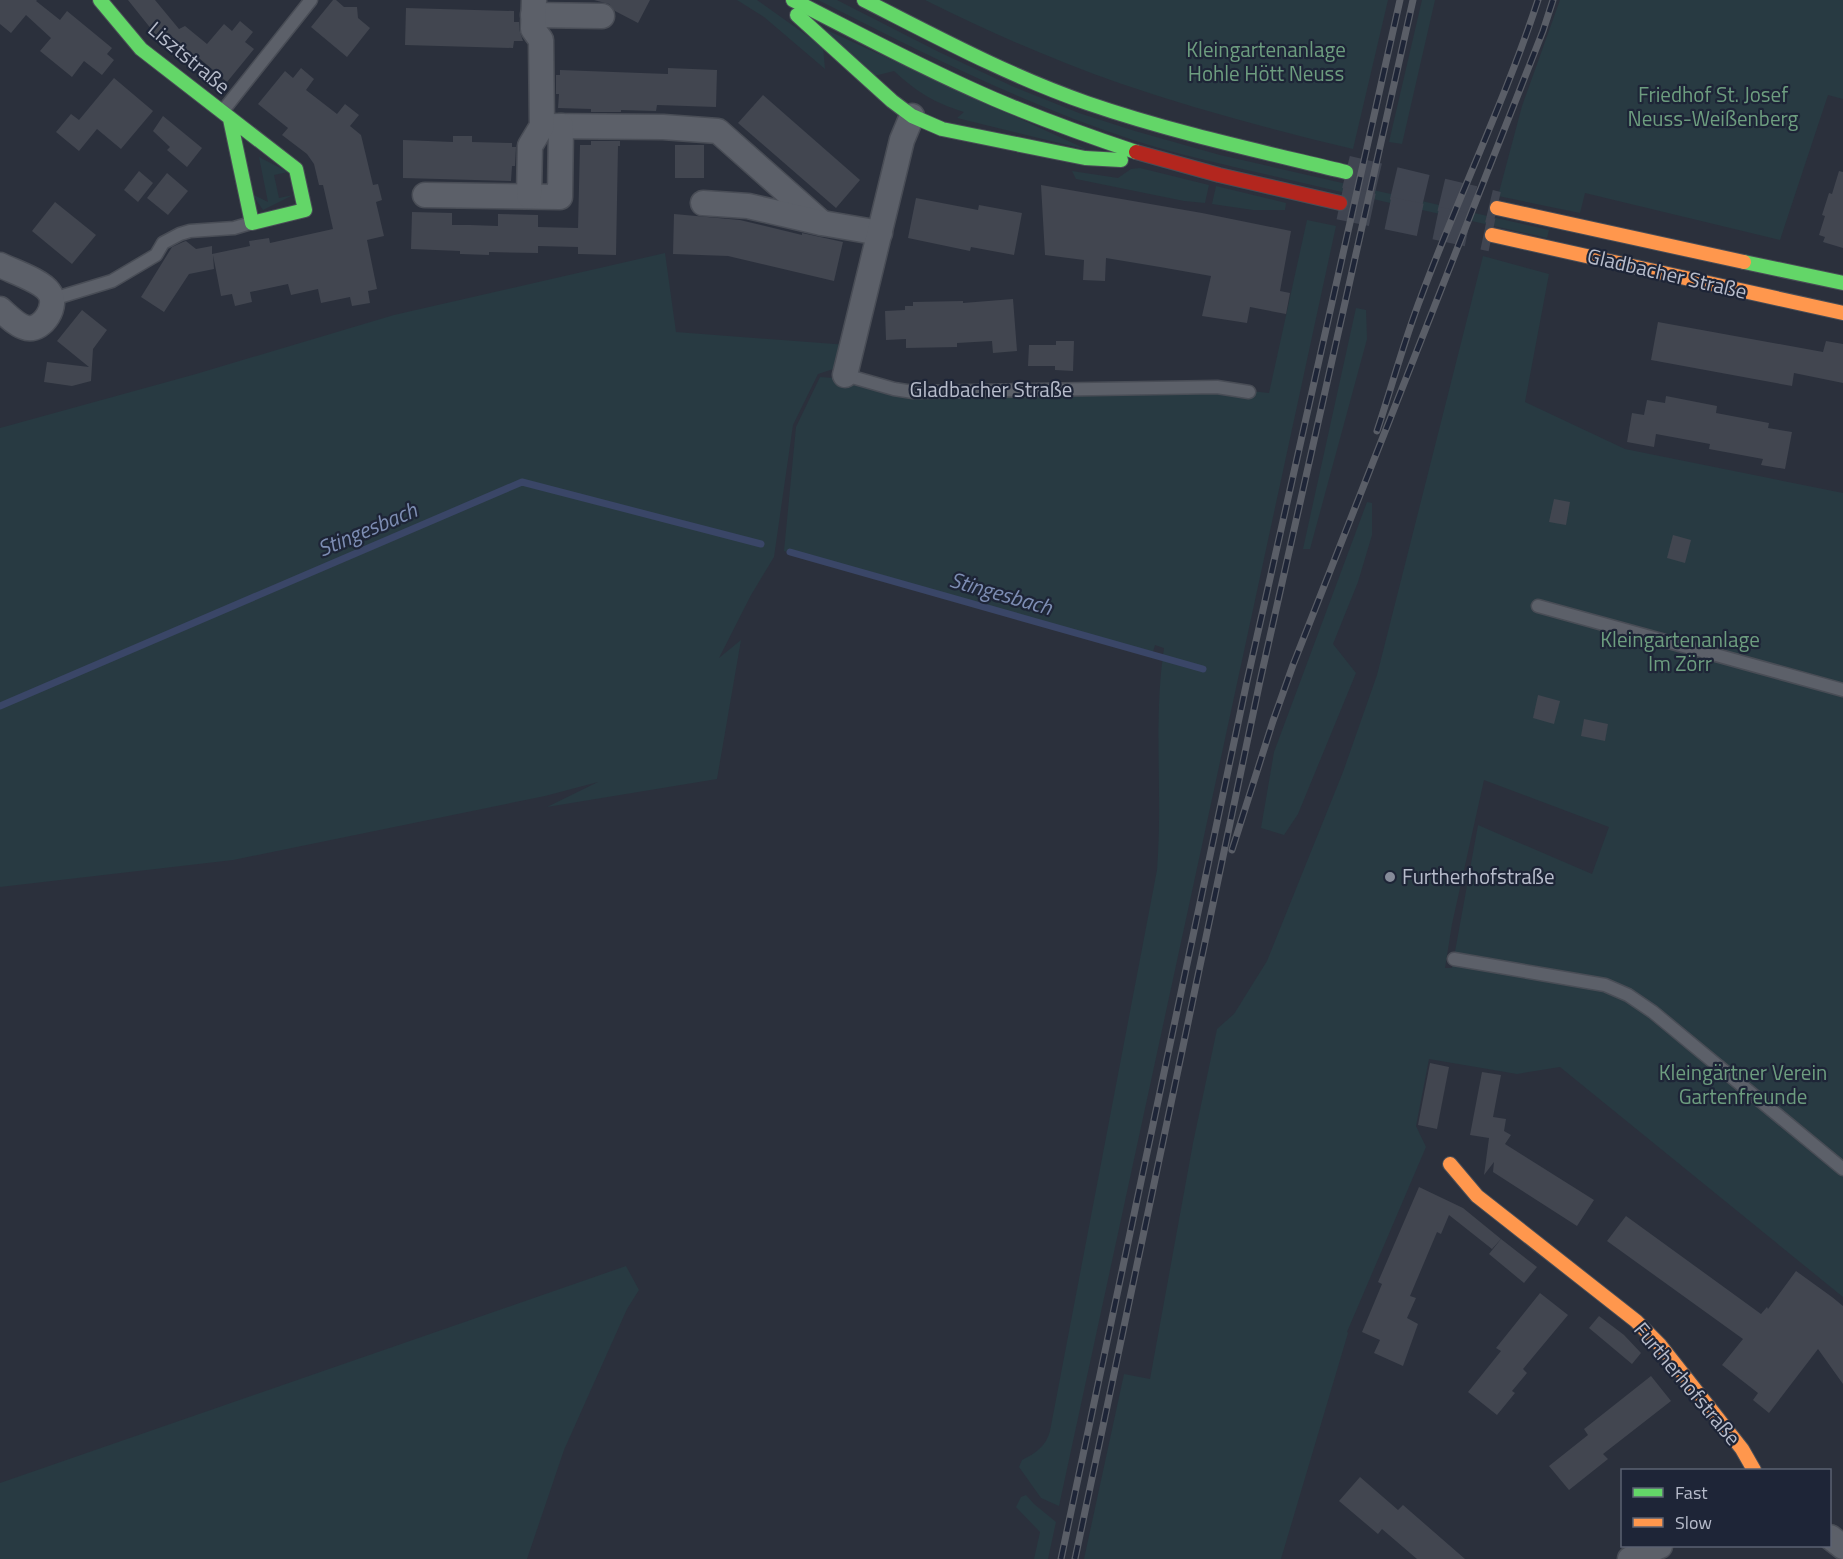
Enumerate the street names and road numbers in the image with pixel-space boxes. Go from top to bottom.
street label: Lisztstraße [141,13,238,101]
street label: Gladbacher Straße [1584,239,1750,307]
street label: Gladbacher Straße [910,373,1072,405]
street label: Furtherhofstraße [1626,1315,1749,1452]

